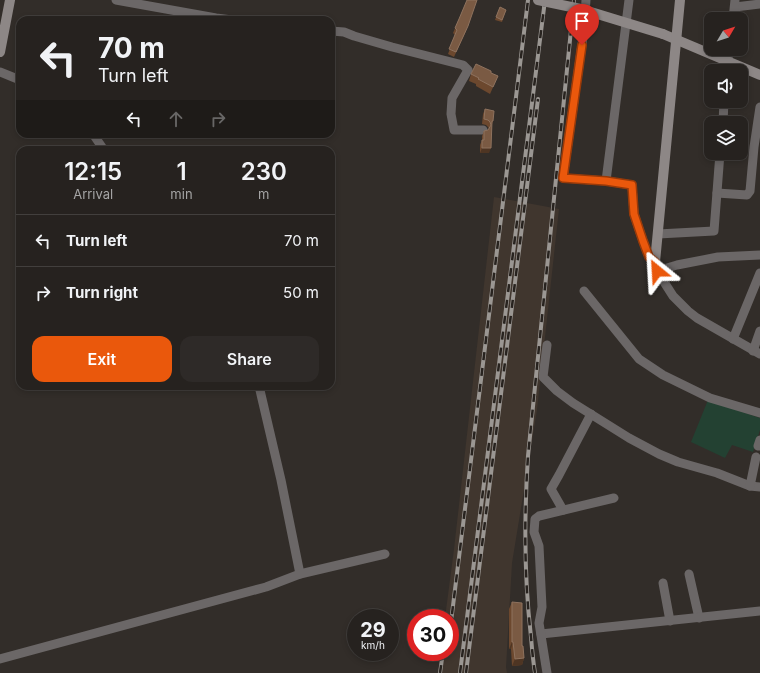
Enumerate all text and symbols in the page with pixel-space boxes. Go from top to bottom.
pin [565,4,599,45]
icon: arrive [571,10,593,32]
north arrow [704,12,748,56]
map controls [704,12,748,160]
text: 70 m [98,31,165,65]
icon: left [32,32,84,84]
button: sound [704,64,748,108]
text: Turn left [98,65,168,86]
icon: left [123,108,145,130]
icon: ahead [165,108,187,130]
icon: right [207,108,229,130]
button: layers [704,116,748,160]
text: 12:15 [64,157,122,186]
text: 1 [176,157,187,186]
text: 230 [241,157,287,186]
text: Arrival [73,186,113,202]
text: min [170,186,193,202]
text: m [258,186,269,202]
icon: left [32,230,54,252]
text: Turn left [66,231,127,250]
text: 70 m [284,231,319,250]
position arrow [636,250,678,292]
icon: right [32,282,54,304]
text: Turn right [66,283,138,302]
text: 50 m [283,283,319,302]
button: Exit [32,336,172,382]
button: Share [180,336,319,382]
speed limit sign: 30 [407,609,459,661]
text: 29 [360,618,386,642]
text: km/h [361,639,385,651]

